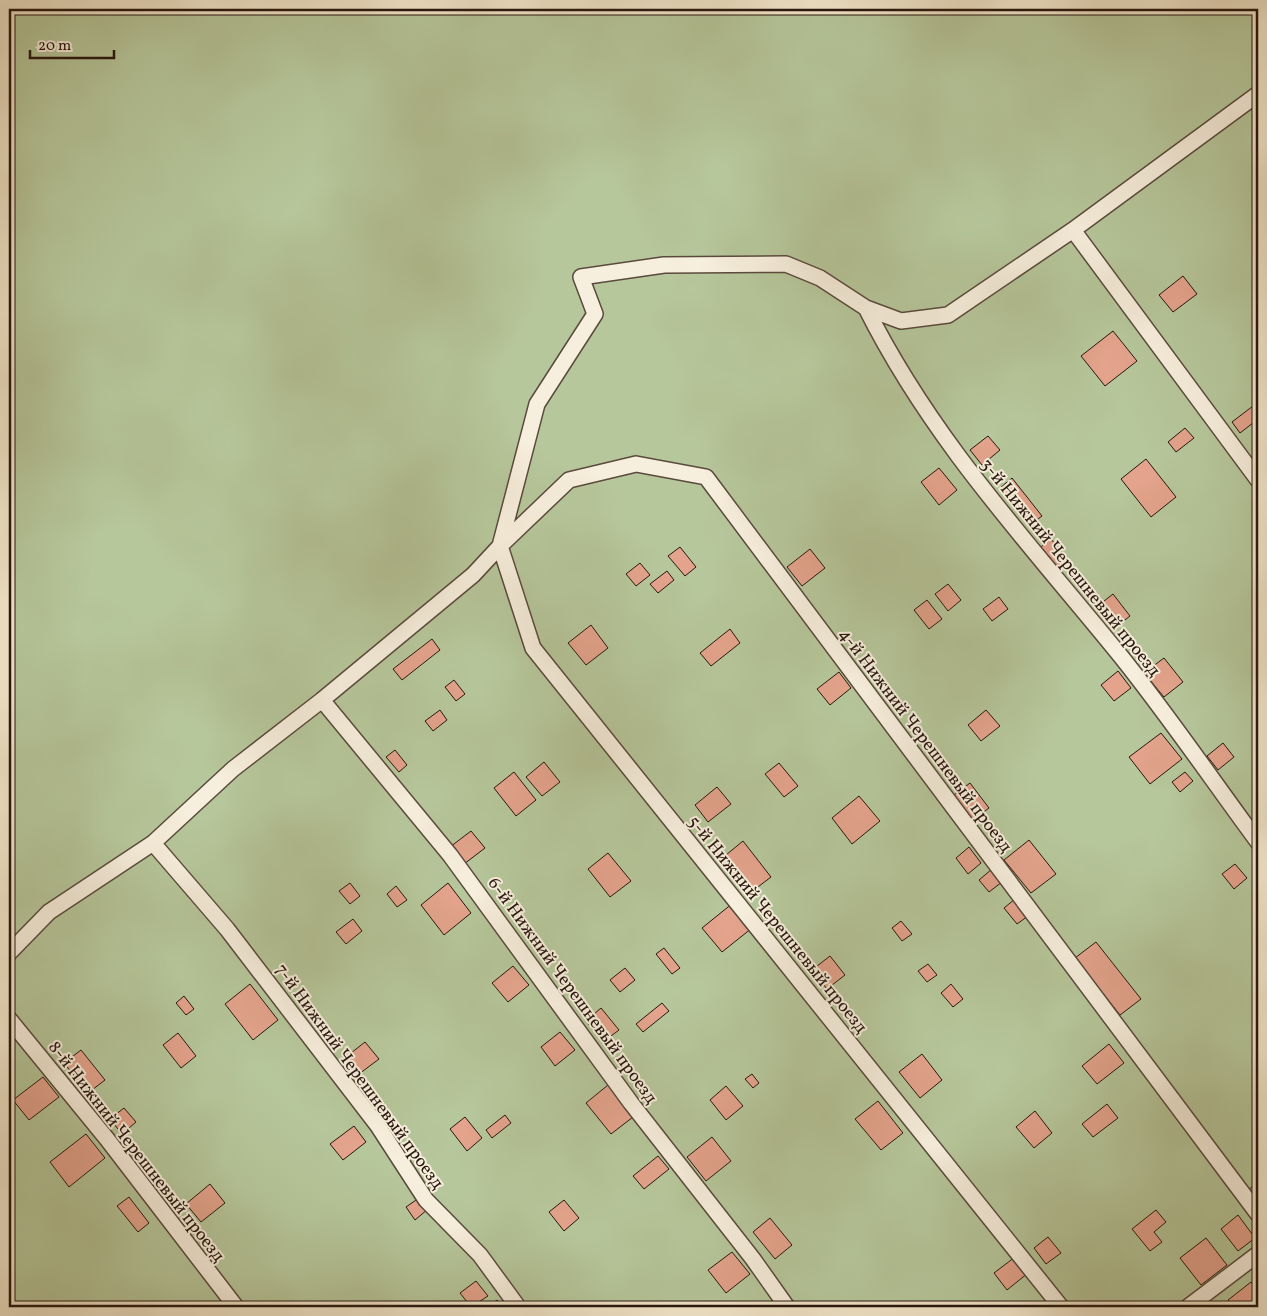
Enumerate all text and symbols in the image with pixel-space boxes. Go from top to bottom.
scale bar [30,28,114,60]
text: 20 m [38,36,71,57]
street label: 3-й Нижний Черешневый проезд [974,453,1166,682]
street label: 4-й Нижний Черешневый проезд [832,624,1018,858]
street label: 5-й Нижний Черешневый проезд [681,811,873,1039]
street label: 6-й Нижний Черешневый проезд [481,872,663,1109]
street label: 7-й Нижний Черешневый проезд [268,959,449,1195]
street label: 8-й Нижний Черешневый проезд [42,1036,230,1268]

